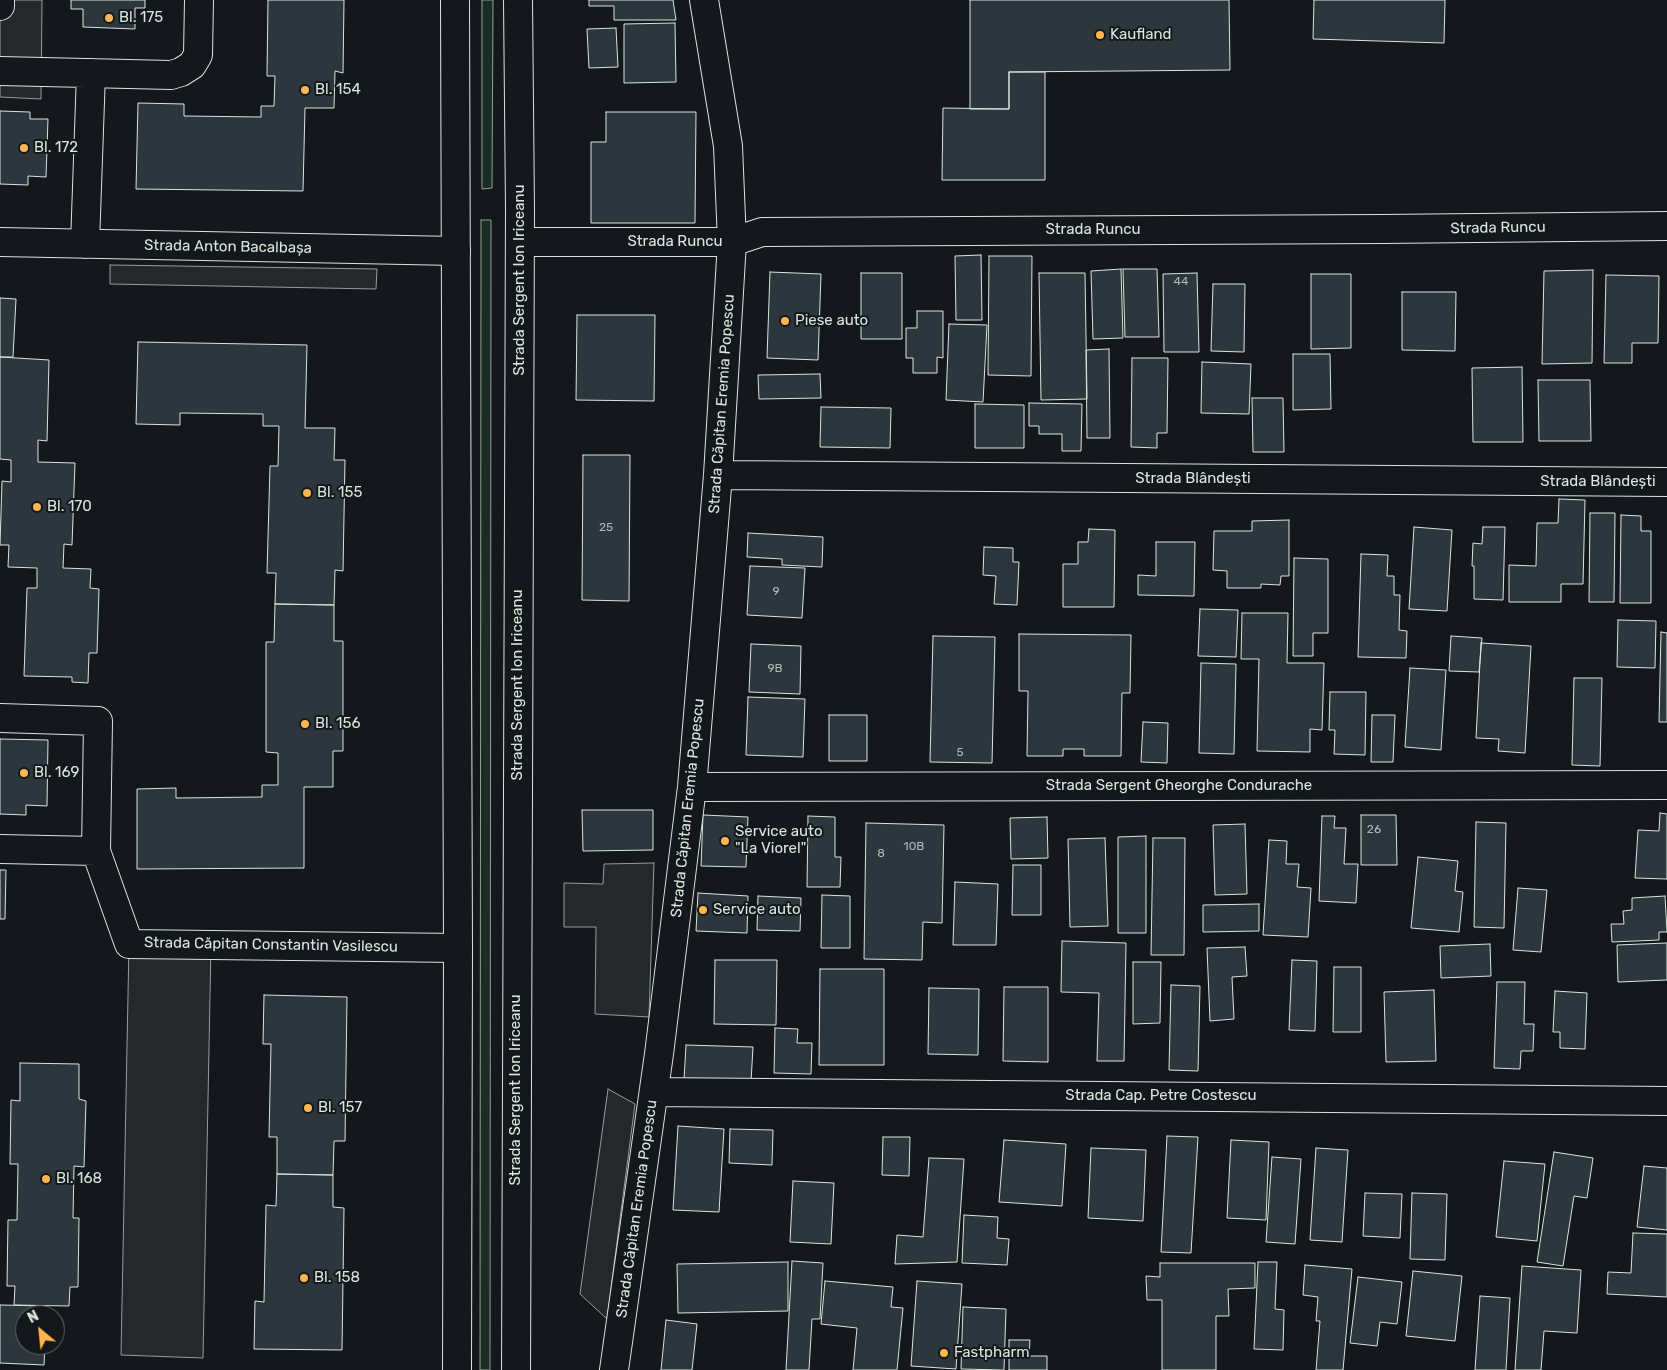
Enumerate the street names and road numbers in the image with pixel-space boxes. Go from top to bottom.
street label: Strada Sergent Ion Iriceanu [511,184,529,376]
street label: Strada Runcu [1450,218,1546,238]
street label: Strada Runcu [1045,221,1141,239]
street label: Strada Runcu [627,233,723,251]
street label: Strada Anton Bacalbașa [144,237,312,257]
street label: Strada Căpitan Eremia Popescu [705,294,739,514]
street label: Strada Blândești [1135,470,1251,488]
street label: Strada Blândești [1540,473,1656,491]
street label: Strada Sergent Ion Iriceanu [509,589,527,781]
street label: Strada Căpitan Eremia Popescu [668,698,708,918]
street label: Strada Sergent Gheorghe Condurache [1046,777,1312,795]
street label: Strada Căpitan Constantin Vasilescu [144,934,398,956]
street label: Strada Sergent Ion Iriceanu [507,994,525,1186]
street label: Strada Cap. Petre Costescu [1065,1087,1257,1105]
street label: Strada Căpitan Eremia Popescu [613,1099,661,1319]

